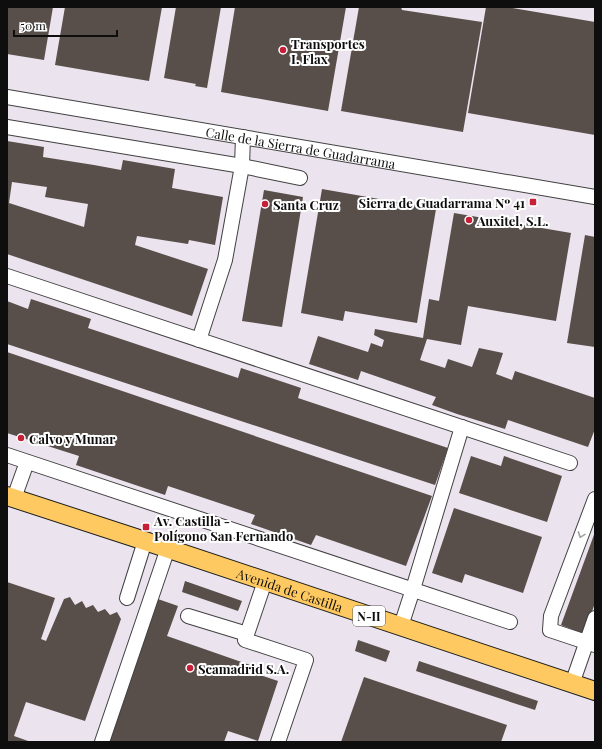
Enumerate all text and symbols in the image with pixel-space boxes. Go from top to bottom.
scale bar [14,12,117,38]
text: 50 m [20,17,46,33]
place label: Transportes I. Flax [291,35,365,67]
marker: Transportes I. Flax [278,45,288,55]
street label: Calle de la Sierra de Guadarrama [205,122,397,172]
place label: Sierra de Guadarrama Nº 41 [359,194,525,211]
place label: Santa Cruz [273,196,339,213]
marker: Sierra de Guadarrama Nº 41 [528,197,538,207]
marker: Santa Cruz [260,199,270,209]
place label: Auxitel, S.L. [476,212,548,229]
marker: Auxitel, S.L. [464,215,474,225]
place label: Calvo y Munar [29,430,115,447]
marker: Calvo y Munar [16,433,26,443]
place label: Av. Castilla - Polígono San Fernando [153,512,293,544]
marker: Av. Castilla - Polígono San Fernando [141,522,151,532]
one-way arrow [578,532,586,539]
street label: Avenida de Castilla [234,563,346,615]
road number: N-II [353,606,385,626]
place label: Scamadrid S.A. [198,660,289,677]
marker: Scamadrid S.A. [185,663,195,673]

